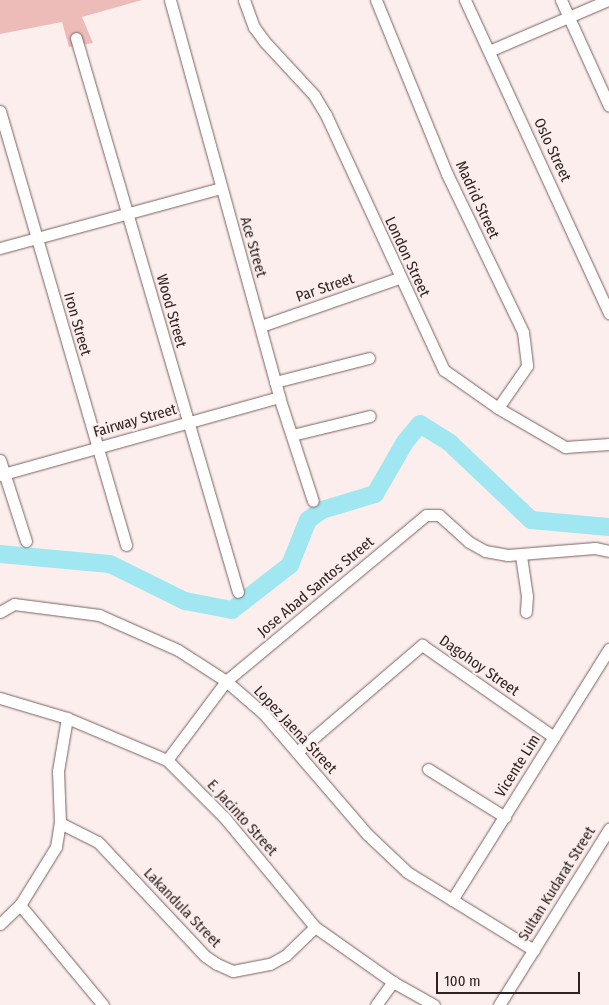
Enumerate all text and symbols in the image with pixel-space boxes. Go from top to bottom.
street label: Oslo Street [529,115,575,185]
street label: Madrid Street [451,158,503,242]
street label: London Street [381,214,433,300]
street label: Ace Street [236,215,270,279]
street label: Par Street [294,270,356,306]
street label: Wood Street [152,272,190,350]
street label: Iron Street [59,290,95,358]
street label: Fairway Street [91,401,179,441]
street label: Jose Abad Santos Street [254,533,378,641]
street label: Dagohoy Street [436,632,522,700]
street label: Lopez Jaena Street [250,682,340,778]
street label: Vicente Lim [492,731,544,801]
street label: E. Jacinto Street [203,776,281,860]
street label: Sultan Kudarat Street [515,824,599,944]
street label: Lakandula Street [140,865,224,951]
scale bar [439,962,583,994]
text: 100 m [444,972,481,990]

